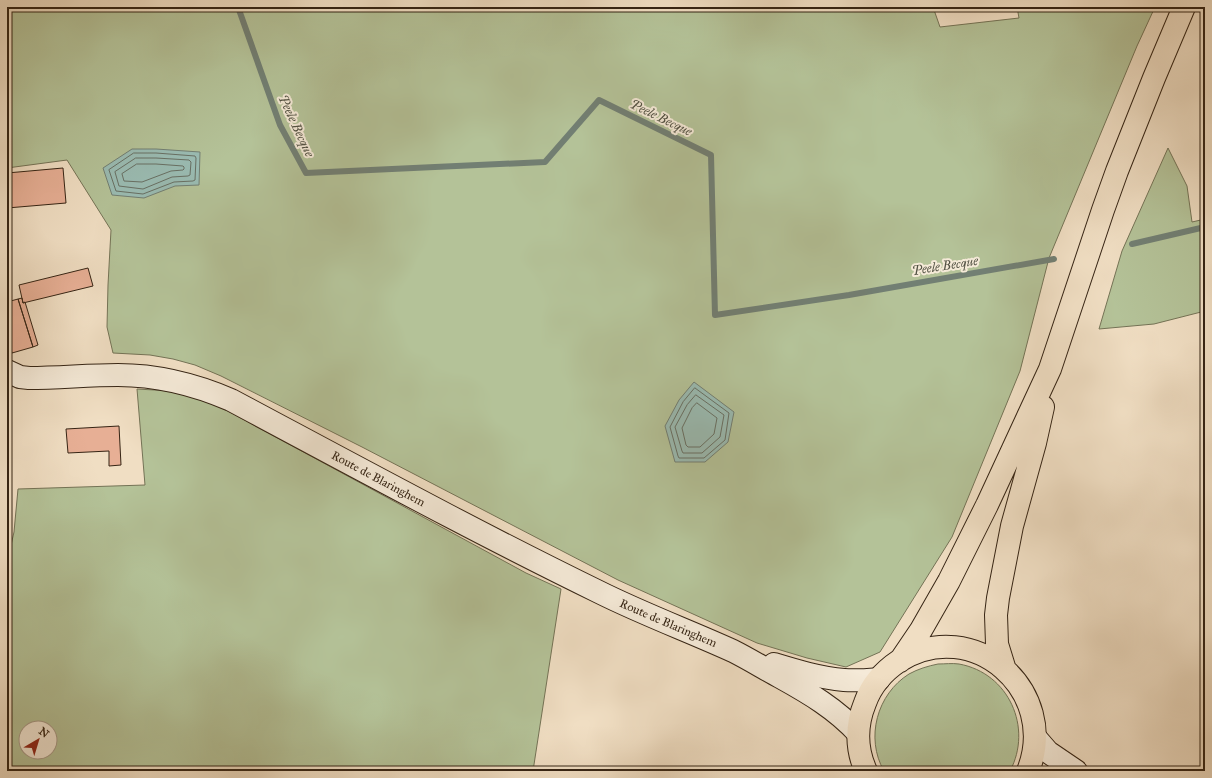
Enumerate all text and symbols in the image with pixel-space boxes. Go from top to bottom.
water label: Peele Becque [275,92,318,161]
water label: Peele Becque [628,96,695,140]
water label: Peele Becque [911,253,980,279]
street label: Route de Blaringhem [329,448,428,509]
street label: Route de Blaringhem [618,596,719,650]
north arrow [18,720,58,760]
text: N [36,725,52,741]

